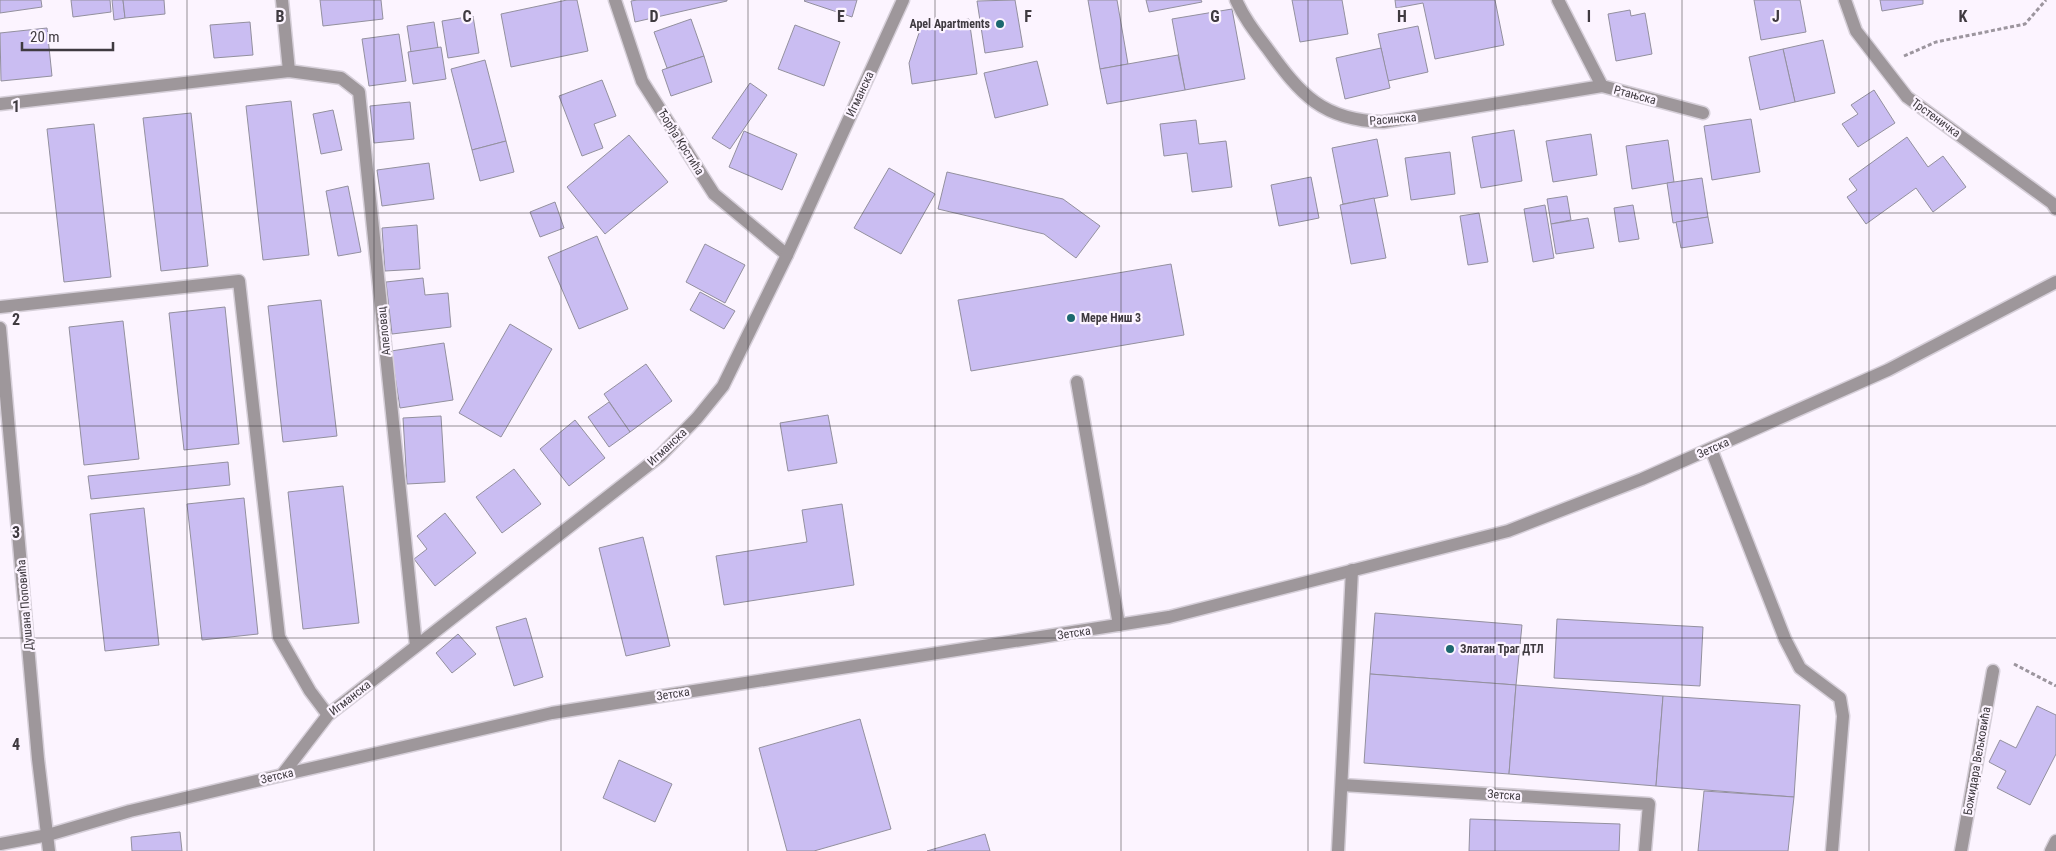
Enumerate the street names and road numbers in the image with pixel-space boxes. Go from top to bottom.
street label: Игманска [843,69,877,119]
street label: Ртањска [1612,83,1658,107]
street label: Трстеничка [1909,96,1963,141]
street label: Ђорђа Крстића [655,106,707,178]
street label: Расинска [1369,110,1417,128]
street label: Апеловац [374,306,394,356]
street label: Игманска [644,425,690,469]
street label: Зетска [1695,435,1731,461]
street label: Душана Поповића [14,559,36,651]
street label: Зетска [1056,623,1092,643]
street label: Игманска [327,677,374,718]
street label: Зетска [655,684,691,704]
street label: Божидара Вељковића [1961,706,1993,816]
street label: Зетска [259,765,295,787]
street label: Зетска [1487,787,1521,803]

